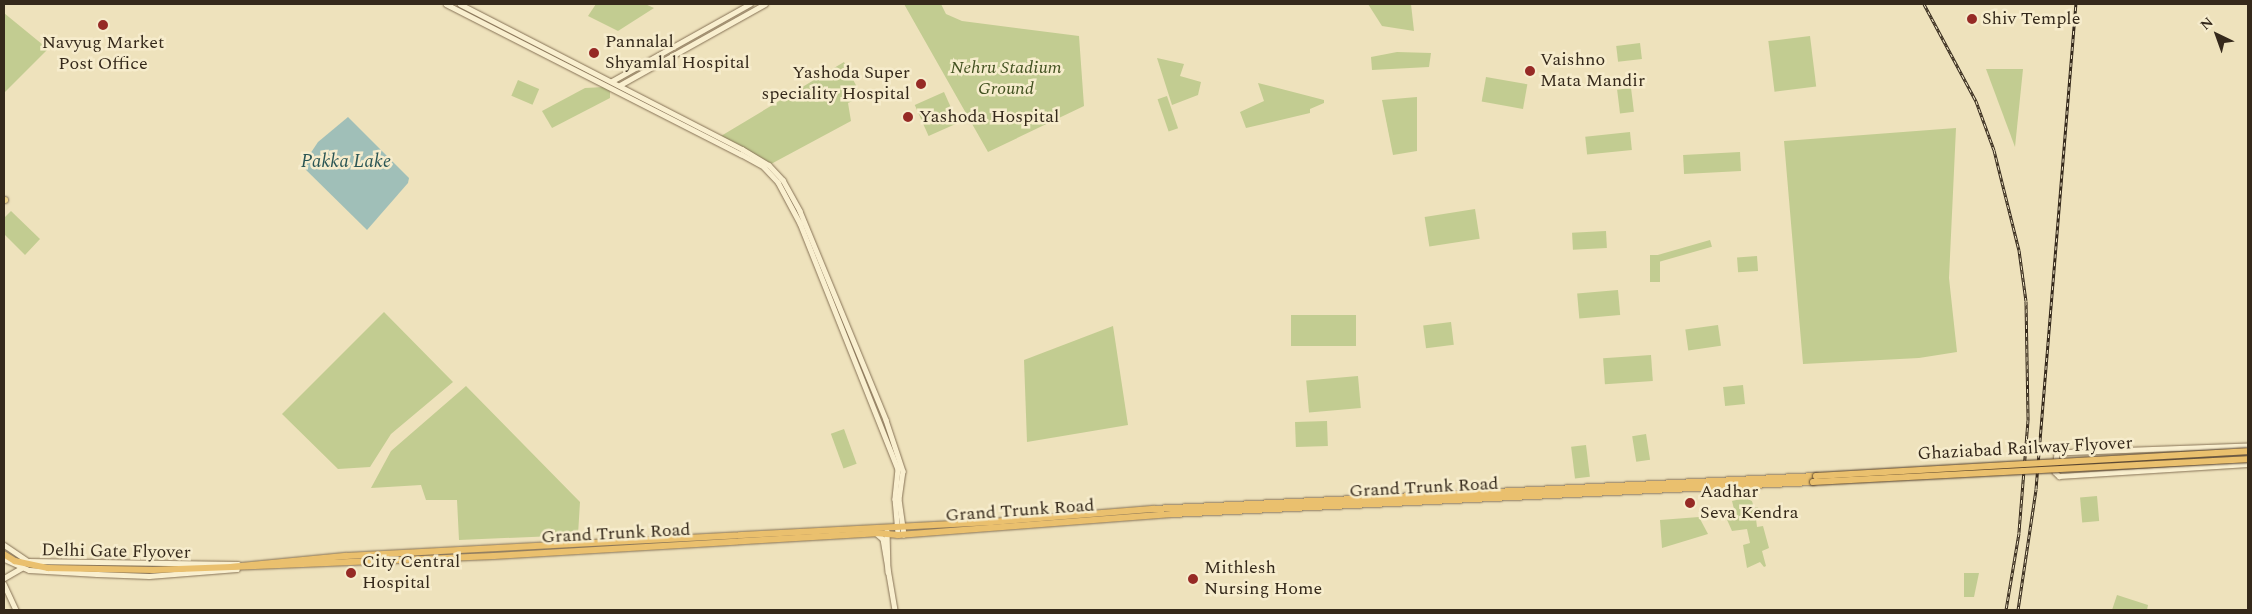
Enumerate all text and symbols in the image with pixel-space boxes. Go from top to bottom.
place label: Shiv Temple [1982,8,2080,30]
north arrow [2192,10,2242,60]
text: N [2195,12,2218,35]
marker: Shiv Temple [1966,13,1978,25]
marker: Navyug Market Post Office [97,19,109,31]
place label: Pannalal Shyamlal Hospital [605,32,750,74]
place label: Navyug Market Post Office [42,33,164,76]
marker: Pannalal Shyamlal Hospital [587,46,601,60]
place label: Vaishno Mata Mandir [1540,50,1645,92]
park label: Nehru Stadium Ground [950,58,1062,100]
place label: Yashoda Super speciality Hospital [762,63,910,106]
marker: Vaishno Mata Mandir [1524,65,1536,77]
marker: Yashoda Super speciality Hospital [914,77,928,91]
place label: Yashoda Hospital [919,106,1059,128]
marker: Yashoda Hospital [901,110,915,124]
water label: Pakka Lake [301,151,391,173]
street label: Ghaziabad Railway Flyover [1917,433,2133,465]
street label: Grand Trunk Road [1349,473,1499,503]
place label: Aadhar Seva Kendra [1700,482,1799,524]
street label: Grand Trunk Road [945,495,1095,527]
marker: Aadhar Seva Kendra [1684,497,1696,509]
street label: Grand Trunk Road [541,519,691,549]
street label: Delhi Gate Flyover [41,540,191,564]
place label: City Central Hospital [362,552,460,594]
place label: Mithlesh Nursing Home [1204,558,1322,600]
marker: City Central Hospital [344,566,358,580]
marker: Mithlesh Nursing Home [1186,572,1200,586]

